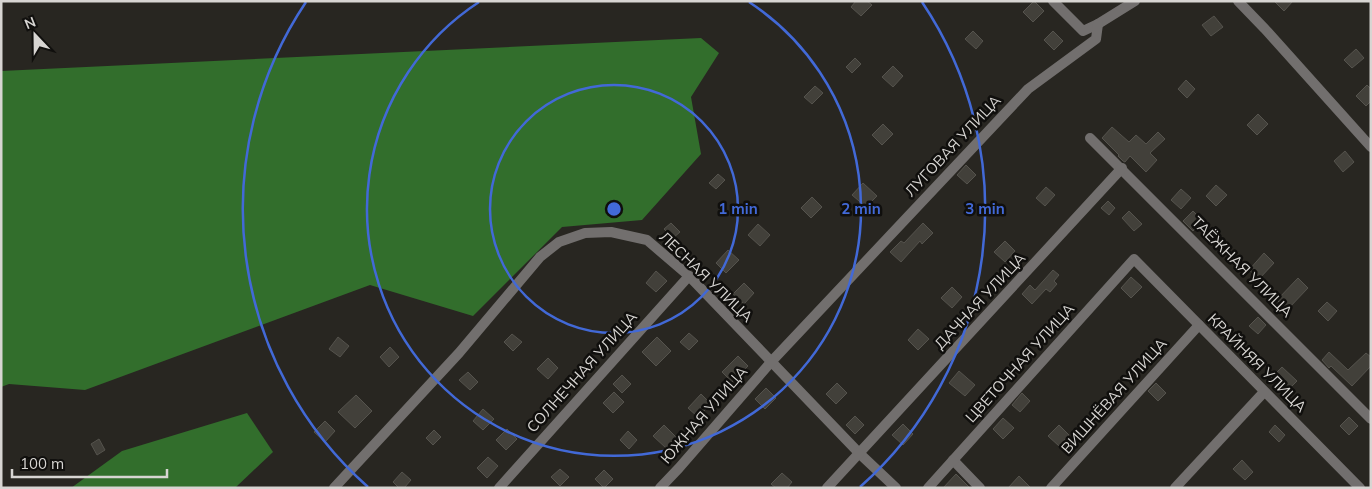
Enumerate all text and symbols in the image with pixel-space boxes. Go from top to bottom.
north arrow [10,10,60,60]
text: N [22,13,38,33]
street label: ЛУГОВАЯ УЛИЦА [901,91,1005,200]
text: 1 min [718,199,758,218]
text: 2 min [841,199,881,218]
text: 3 min [965,199,1005,218]
centre of rings [605,200,623,218]
street label: ТАЁЖНАЯ УЛИЦА [1188,212,1297,321]
street label: ЛЕСНАЯ УЛИЦА [656,227,757,326]
street label: ДАЧНАЯ УЛИЦА [930,248,1029,353]
street label: ЦВЕТОЧНАЯ УЛИЦА [961,299,1078,426]
street label: СОЛНЕЧНАЯ УЛИЦА [522,307,641,436]
street label: КРАЙНЯЯ УЛИЦА [1204,309,1311,416]
street label: ВИШНЁВАЯ УЛИЦА [1057,334,1171,457]
street label: ЮЖНАЯ УЛИЦА [656,362,751,467]
scale bar [12,446,168,478]
text: 100 m [20,454,64,473]

